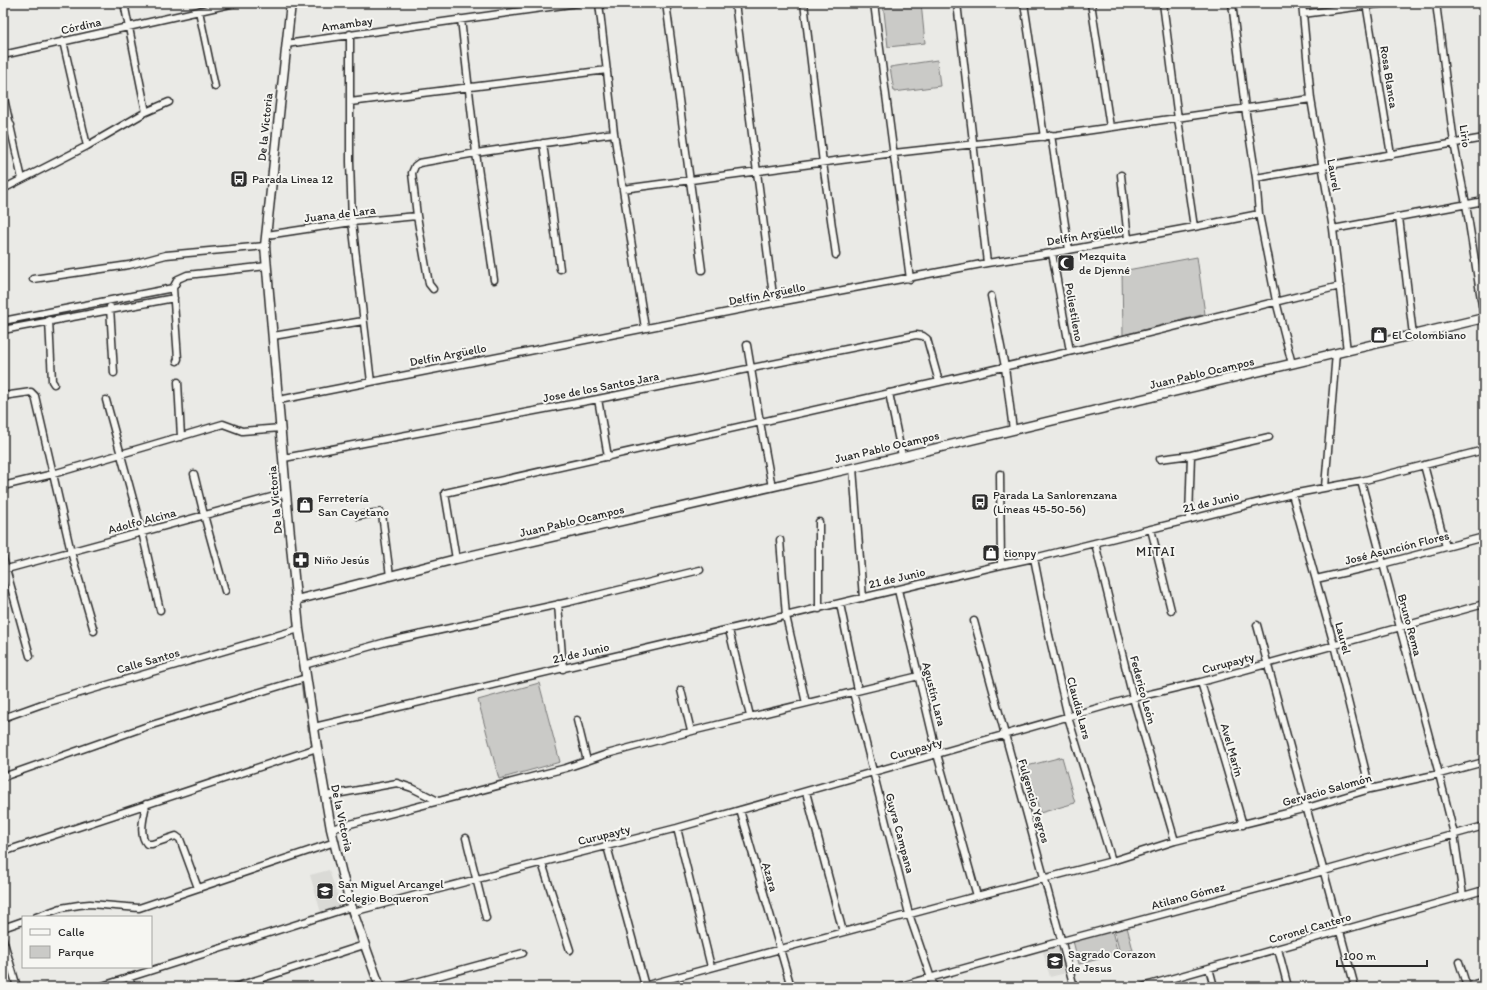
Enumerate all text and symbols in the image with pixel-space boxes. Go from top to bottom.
street label: Amambay [321,13,374,35]
street label: Córdina [60,15,103,37]
street label: Rosa Blanca [1377,45,1401,110]
street label: De la Victoria [254,91,276,162]
street label: Lirio [1456,124,1474,148]
street label: Laurel [1324,158,1344,193]
bus stop icon: Parada Linea 12 [229,169,249,189]
place label: Parada Linea 12 [252,172,334,186]
street label: Juana de Lara [304,203,377,225]
street label: Delfín Argüello [1045,221,1125,249]
place label: Mezquita de Djenné [1079,249,1130,277]
mosque icon: Mezquita de Djenné [1056,253,1076,273]
street label: Delfín Argüello [727,280,807,308]
street label: Poliestileno [1062,282,1086,342]
shop icon: El Colombiano [1369,325,1389,345]
place label: El Colombiano [1392,328,1466,342]
street label: Delfín Argüello [408,341,488,369]
street label: Juan Pablo Ocampos [1148,354,1256,392]
street label: Jose de los Santos Jara [542,369,660,405]
street label: Juan Pablo Ocampos [833,428,941,466]
street label: De la Victoria [265,464,285,535]
place label: Parada La Sanlorenzana (Líneas 45-50-56) [993,488,1118,516]
street label: 21 de Junio [1181,488,1241,516]
place label: Ferretería San Cayetano [318,491,389,519]
bus stop icon: Parada La Sanlorenzana (Líneas 45-50-56) [970,492,990,512]
shop icon: Ferretería San Cayetano [295,495,315,515]
street label: Juan Pablo Ocampos [518,502,626,540]
street label: Adolfo Alcina [106,505,178,537]
street label: José Asunción Flores [1343,528,1451,568]
shop icon: tionpy [981,543,1001,563]
district label: MITAI [1136,544,1176,559]
place label: tionpy [1004,546,1036,560]
pharmacy icon: Niño Jesús [291,550,311,570]
place label: Niño Jesús [314,553,369,567]
street label: 21 de Junio [867,565,927,591]
street label: Bruno Rema [1395,592,1425,658]
street label: Laurel [1332,620,1354,656]
street label: 21 de Junio [551,640,611,666]
street label: Calle Santos [115,645,181,677]
street label: Curupayty [1200,649,1256,677]
street label: Federico León [1127,654,1159,726]
street label: Agustín Lara [919,660,949,728]
street label: Claudia Lars [1064,675,1094,741]
street label: Avel Marín [1218,722,1246,778]
street label: Curupayty [888,735,944,763]
street label: Fulgencio Yegros [1015,757,1053,845]
street label: Gervacio Salomón [1281,770,1374,809]
street label: De la Victoria [328,783,356,854]
street label: Guyra Campana [883,791,917,875]
street label: Curupayty [576,822,632,848]
street label: Azara [759,861,781,893]
place label: San Miguel Arcangel Colegio Boqueron [338,877,444,905]
street label: Atilano Gómez [1150,879,1227,913]
school or university icon: San Miguel Arcangel Colegio Boqueron [315,881,335,901]
street label: Coronel Cantero [1267,910,1353,946]
legend [22,916,152,968]
text: Calle [58,925,85,939]
scale bar [1337,942,1427,968]
text: Parque [58,945,94,959]
place label: Sagrado Corazon de Jesus [1068,947,1156,975]
text: 100 m [1343,949,1376,963]
school or university icon: Sagrado Corazon de Jesus [1045,951,1065,971]

